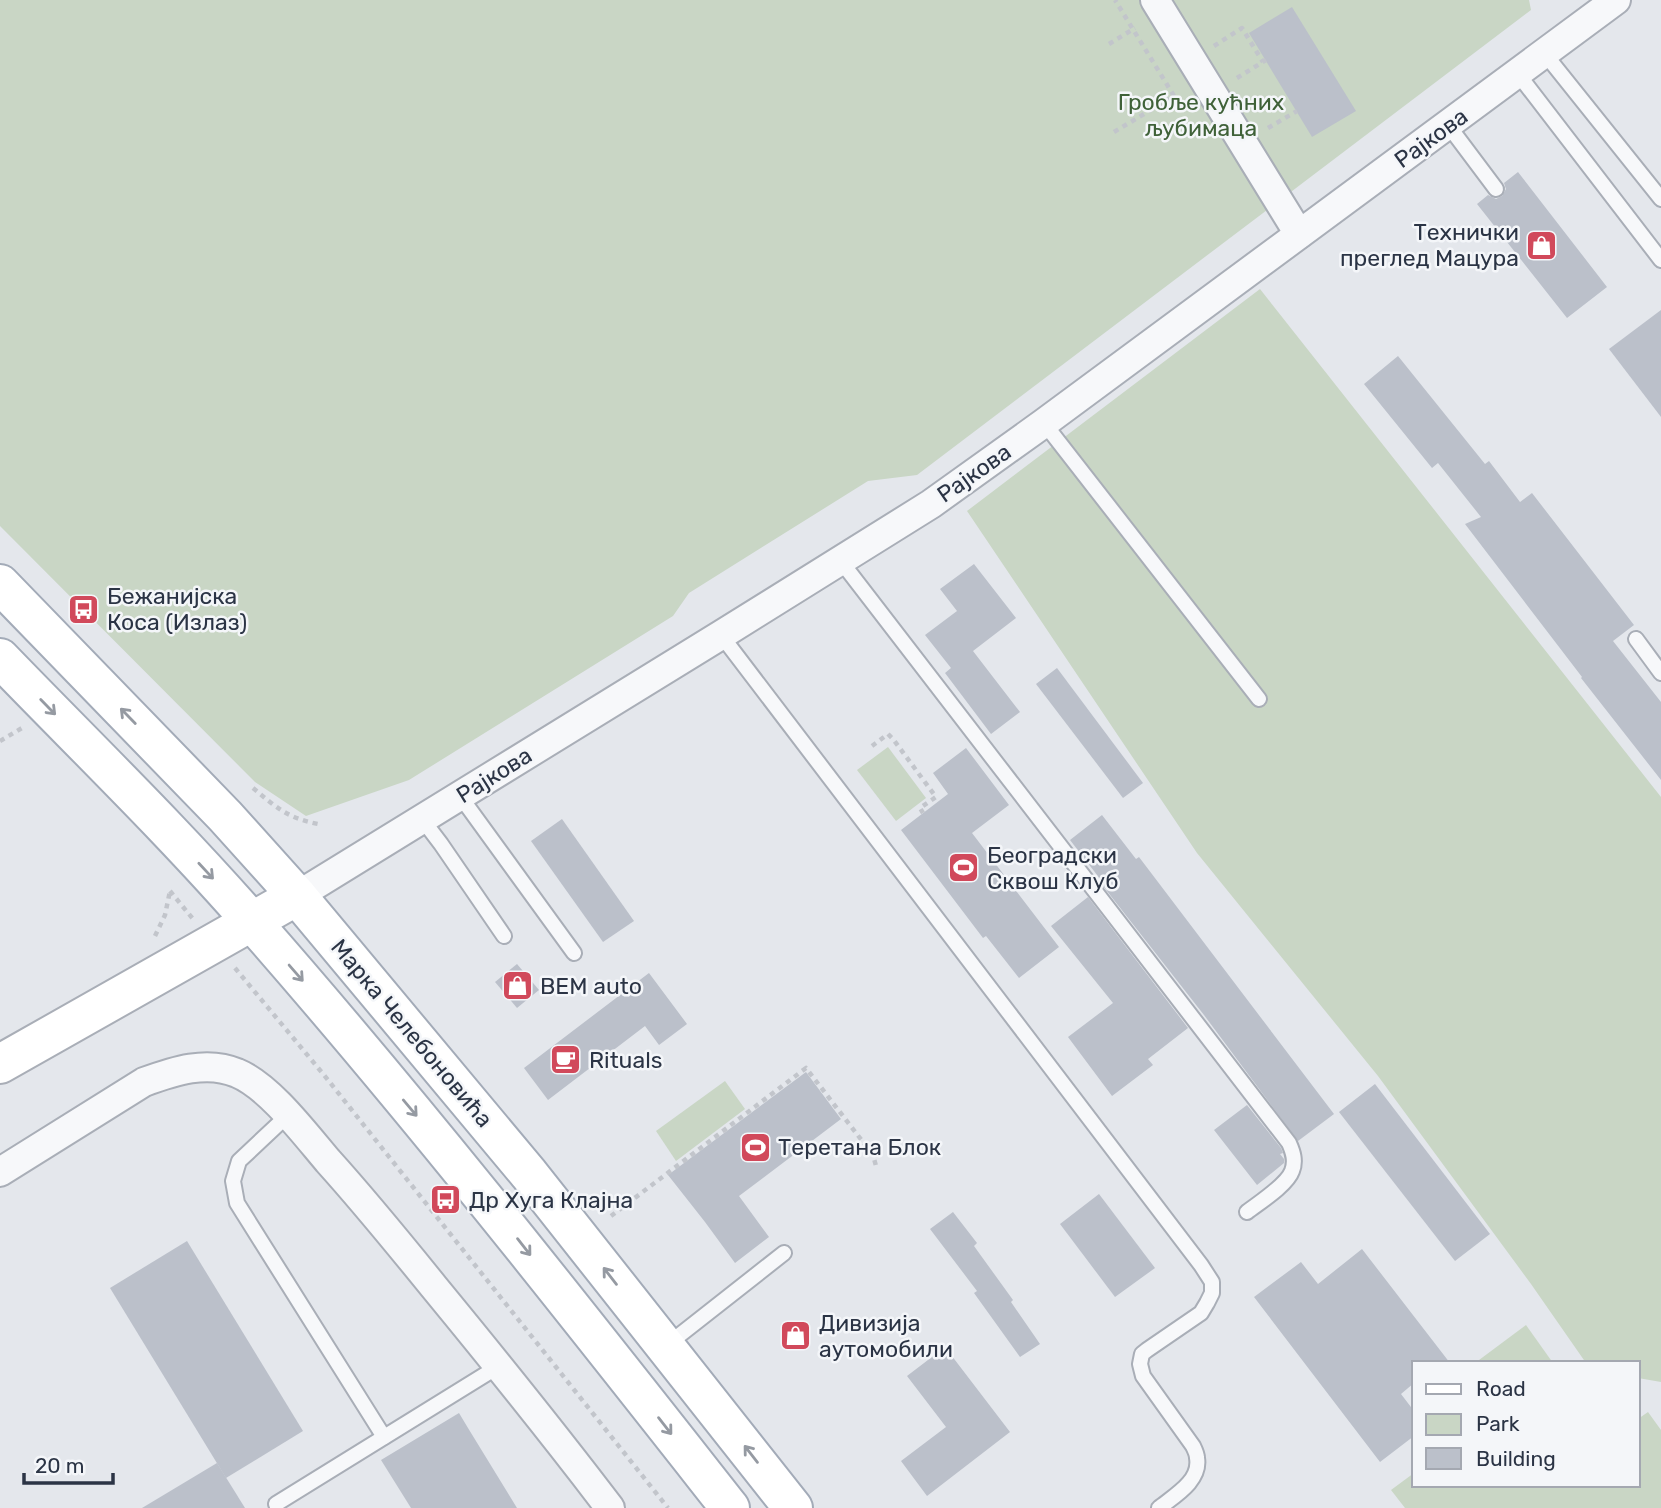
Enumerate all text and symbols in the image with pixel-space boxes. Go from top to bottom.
park label: Гробље кућних љубимаца [1118,88,1284,142]
street label: Рајкова [1389,102,1473,174]
place label: Технички преглед Мацура [1340,218,1519,272]
shop icon: Технички преглед Мацура [1525,228,1559,262]
street label: Рајкова [932,437,1016,509]
place label: Бежанијска Коса (Излаз) [107,582,247,636]
bus stop icon: Бежанијска Коса (Излаз) [67,592,101,626]
one-way arrow [39,699,56,716]
one-way arrow [120,708,137,725]
street label: Рајкова [451,741,537,809]
place label: Београдски Сквош Клуб [987,841,1119,895]
sports icon: Београдски Сквош Клуб [947,851,981,885]
one-way arrow [197,862,214,879]
street label: Марка Челебоновића [325,933,499,1133]
one-way arrow [288,963,304,981]
shop icon: BEM auto [500,969,534,1003]
place label: BEM auto [540,972,642,1000]
cafe icon: Rituals [549,1043,583,1077]
place label: Rituals [589,1046,663,1074]
one-way arrow [402,1099,418,1117]
sports icon: Теретана Блок [738,1130,772,1164]
place label: Теретана Блок [778,1133,941,1161]
bus stop icon: Др Хуга Клајна [429,1183,463,1217]
place label: Др Хуга Клајна [469,1186,633,1214]
one-way arrow [516,1238,531,1256]
one-way arrow [602,1267,617,1285]
place label: Дивизија аутомобили [819,1309,953,1363]
shop icon: Дивизија аутомобили [779,1319,813,1353]
legend [1412,1361,1640,1487]
text: Road [1476,1376,1526,1401]
text: Park [1476,1411,1520,1436]
one-way arrow [657,1416,672,1434]
scale bar [24,1442,114,1486]
one-way arrow [744,1445,759,1464]
text: Building [1476,1446,1556,1471]
text: 20 m [35,1453,84,1478]

